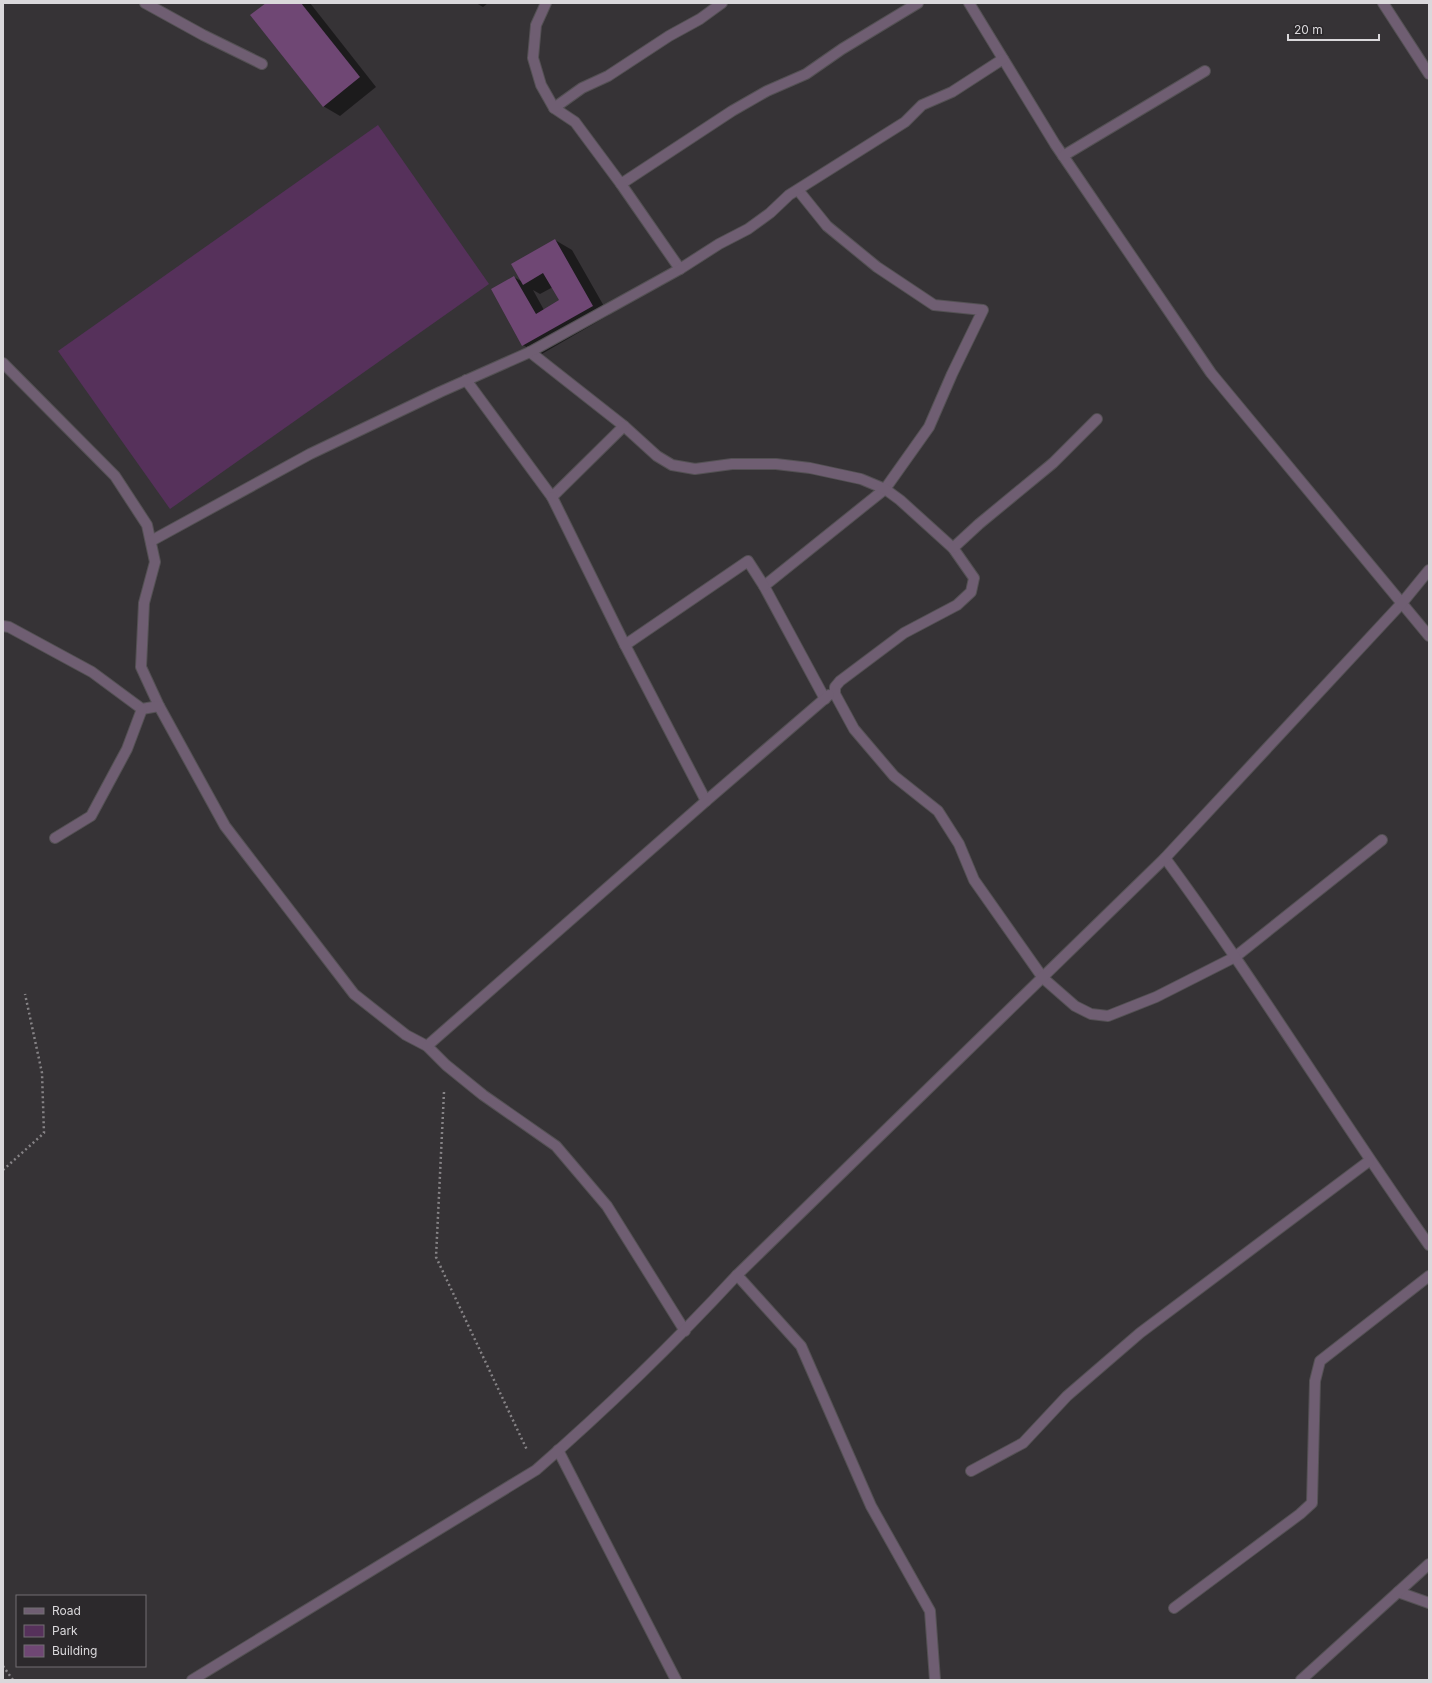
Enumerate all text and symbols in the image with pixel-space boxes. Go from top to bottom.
scale bar [1288,16,1379,42]
text: 20 m [1294,22,1323,37]
legend [16,1595,146,1667]
text: Road [52,1603,81,1618]
text: Park [52,1623,78,1638]
text: Building [52,1643,97,1658]

